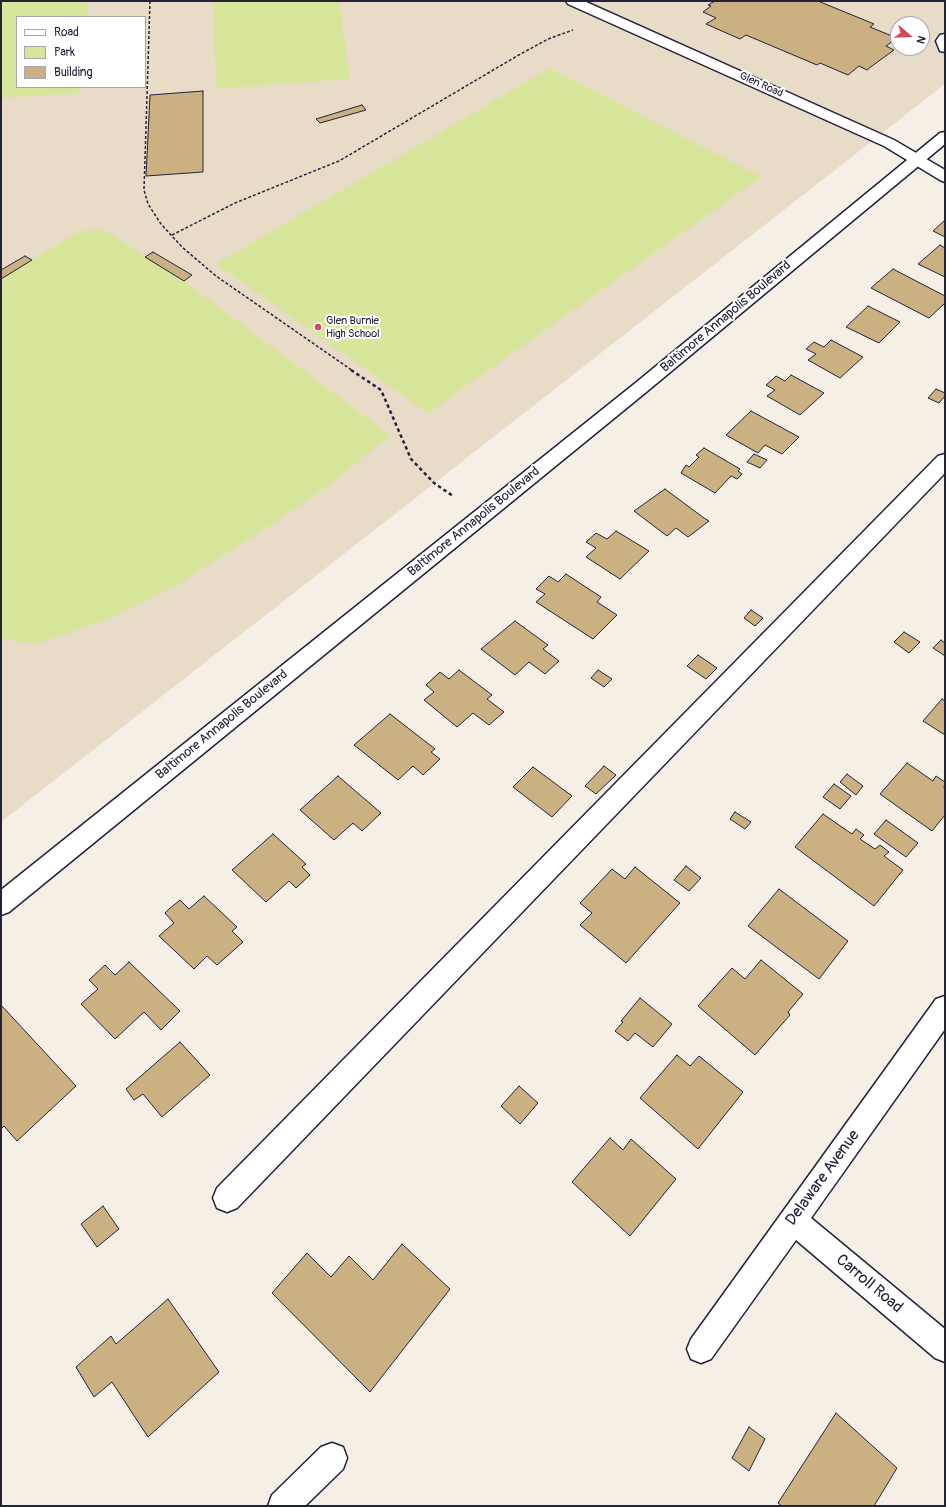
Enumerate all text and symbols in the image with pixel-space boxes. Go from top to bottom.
legend [16,16,146,88]
north arrow [890,16,930,56]
text: Road [54,25,79,40]
text: N [914,34,928,45]
text: Park [54,45,75,60]
text: Building [54,65,93,80]
street label: Glen Road [737,70,785,100]
street label: Baltimore Annapolis Boulevard [658,258,794,376]
place label: Glen Burnie High School [326,314,380,340]
marker: Glen Burnie High School [313,322,323,332]
street label: Baltimore Annapolis Boulevard [405,464,543,580]
street label: Baltimore Annapolis Boulevard [153,667,291,783]
street label: Delaware Avenue [782,1127,864,1229]
street label: Carroll Road [832,1251,906,1317]

